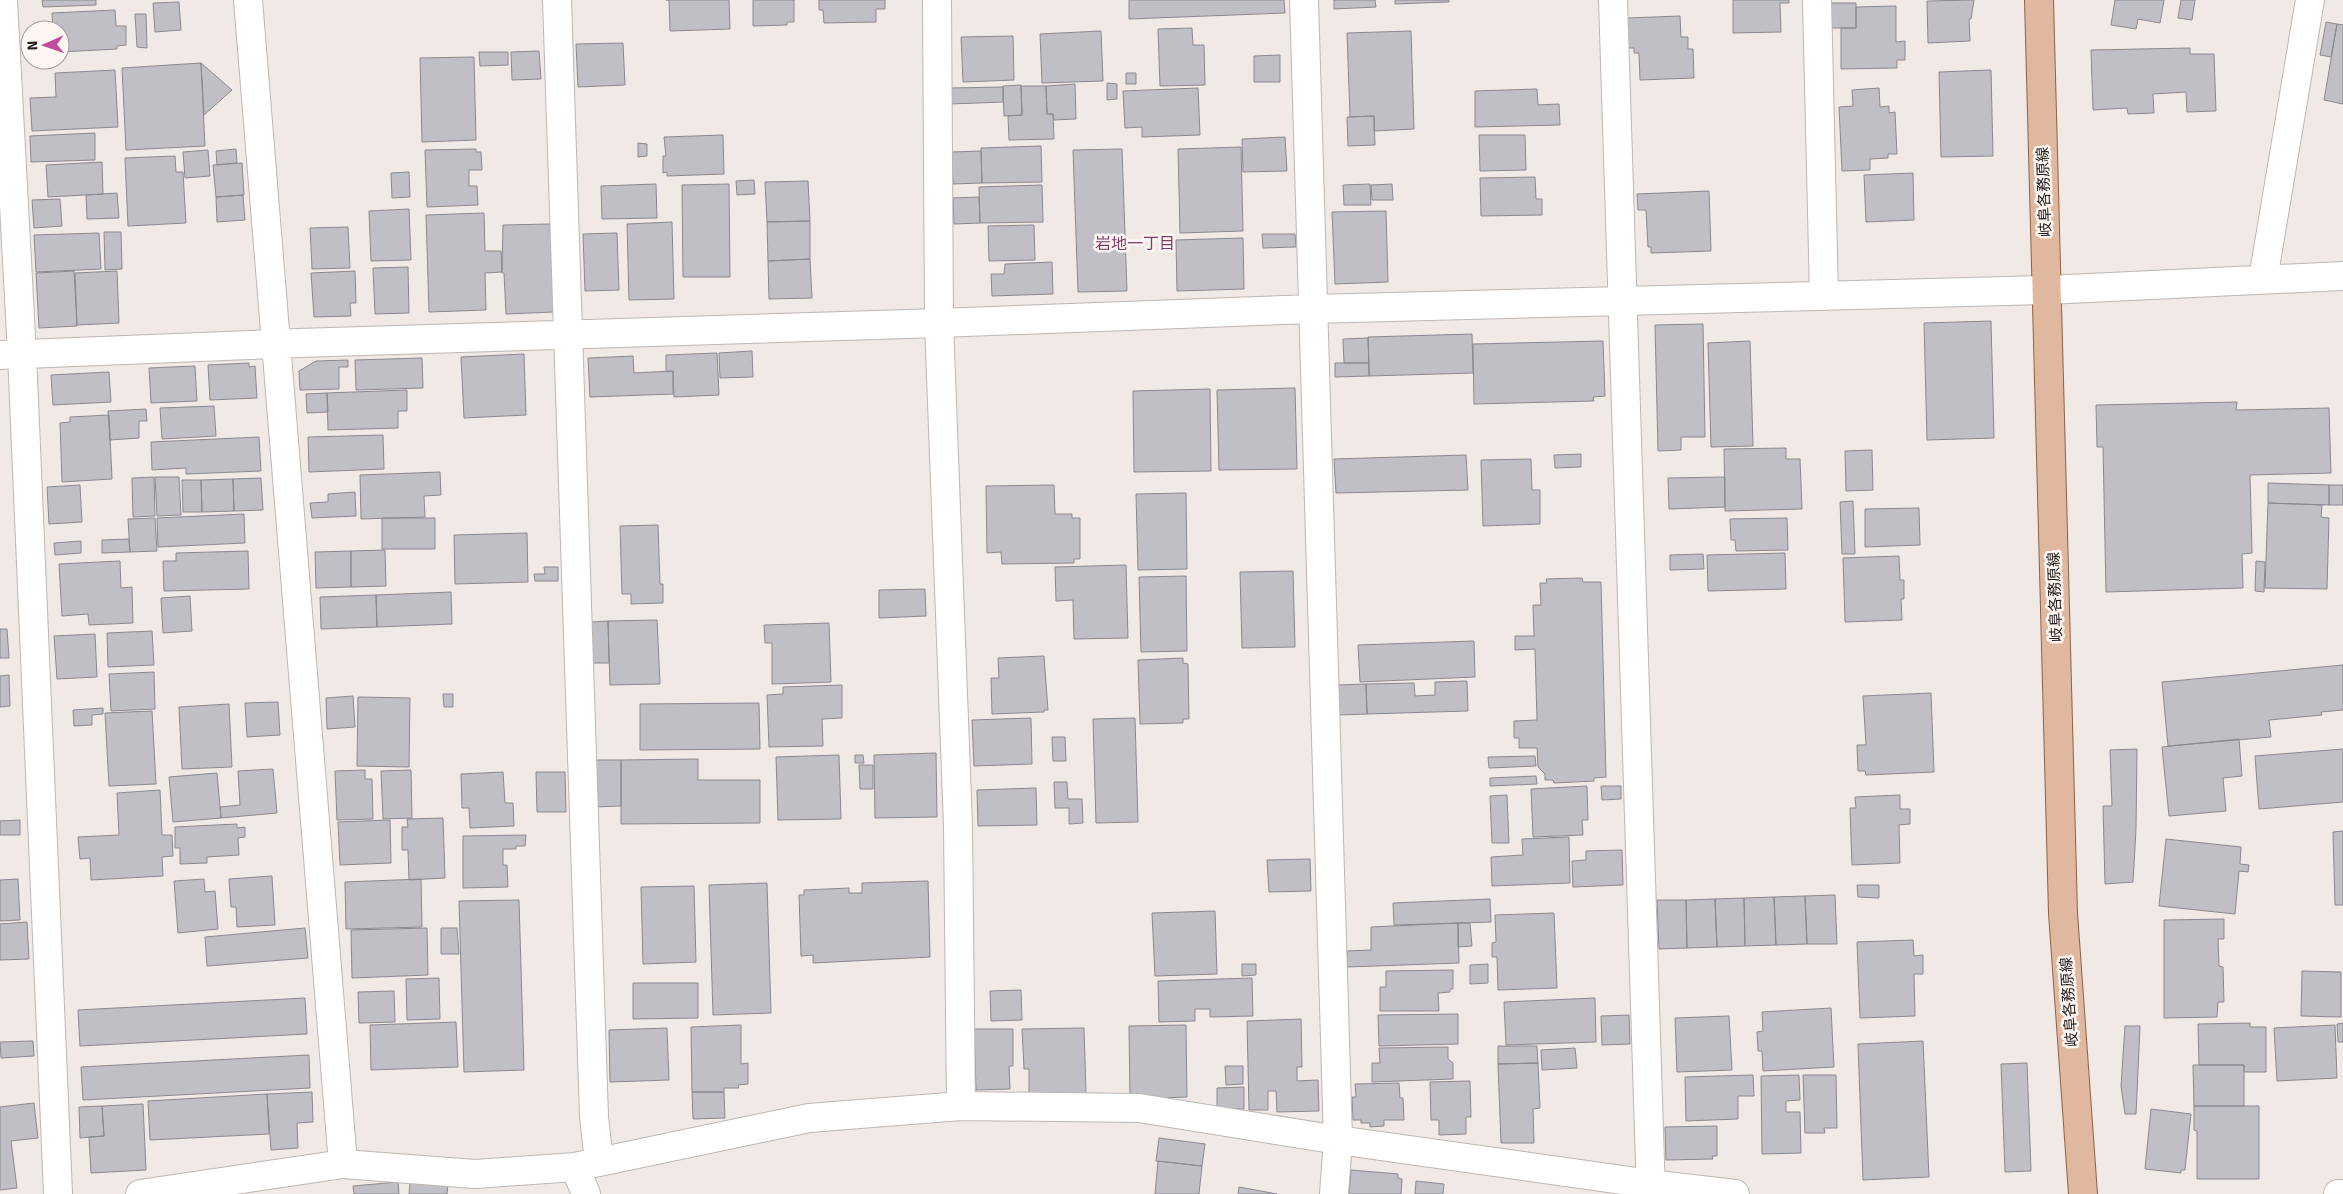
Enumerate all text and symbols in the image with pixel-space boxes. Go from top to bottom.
north arrow [20,20,70,70]
text: N [24,40,41,51]
street label: 岐阜各務原線 [2033,147,2055,237]
district label: 岩地一丁目 [1095,234,1175,254]
street label: 岐阜各務原線 [2044,552,2066,642]
street label: 岐阜各務原線 [2057,956,2081,1048]

